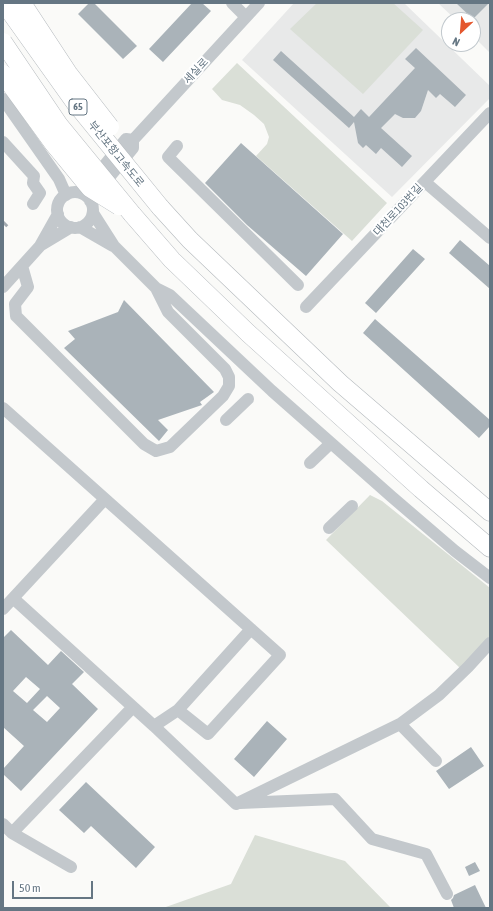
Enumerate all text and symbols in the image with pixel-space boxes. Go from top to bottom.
north arrow [441,12,481,52]
text: N [451,35,462,49]
street label: 세실로 [181,55,211,87]
road number: 65 [69,99,87,115]
street label: 부산포항고속도로 [85,118,147,190]
street label: 대천로103번길 [371,181,425,239]
scale bar [14,873,95,899]
text: 50 m [19,881,41,895]

